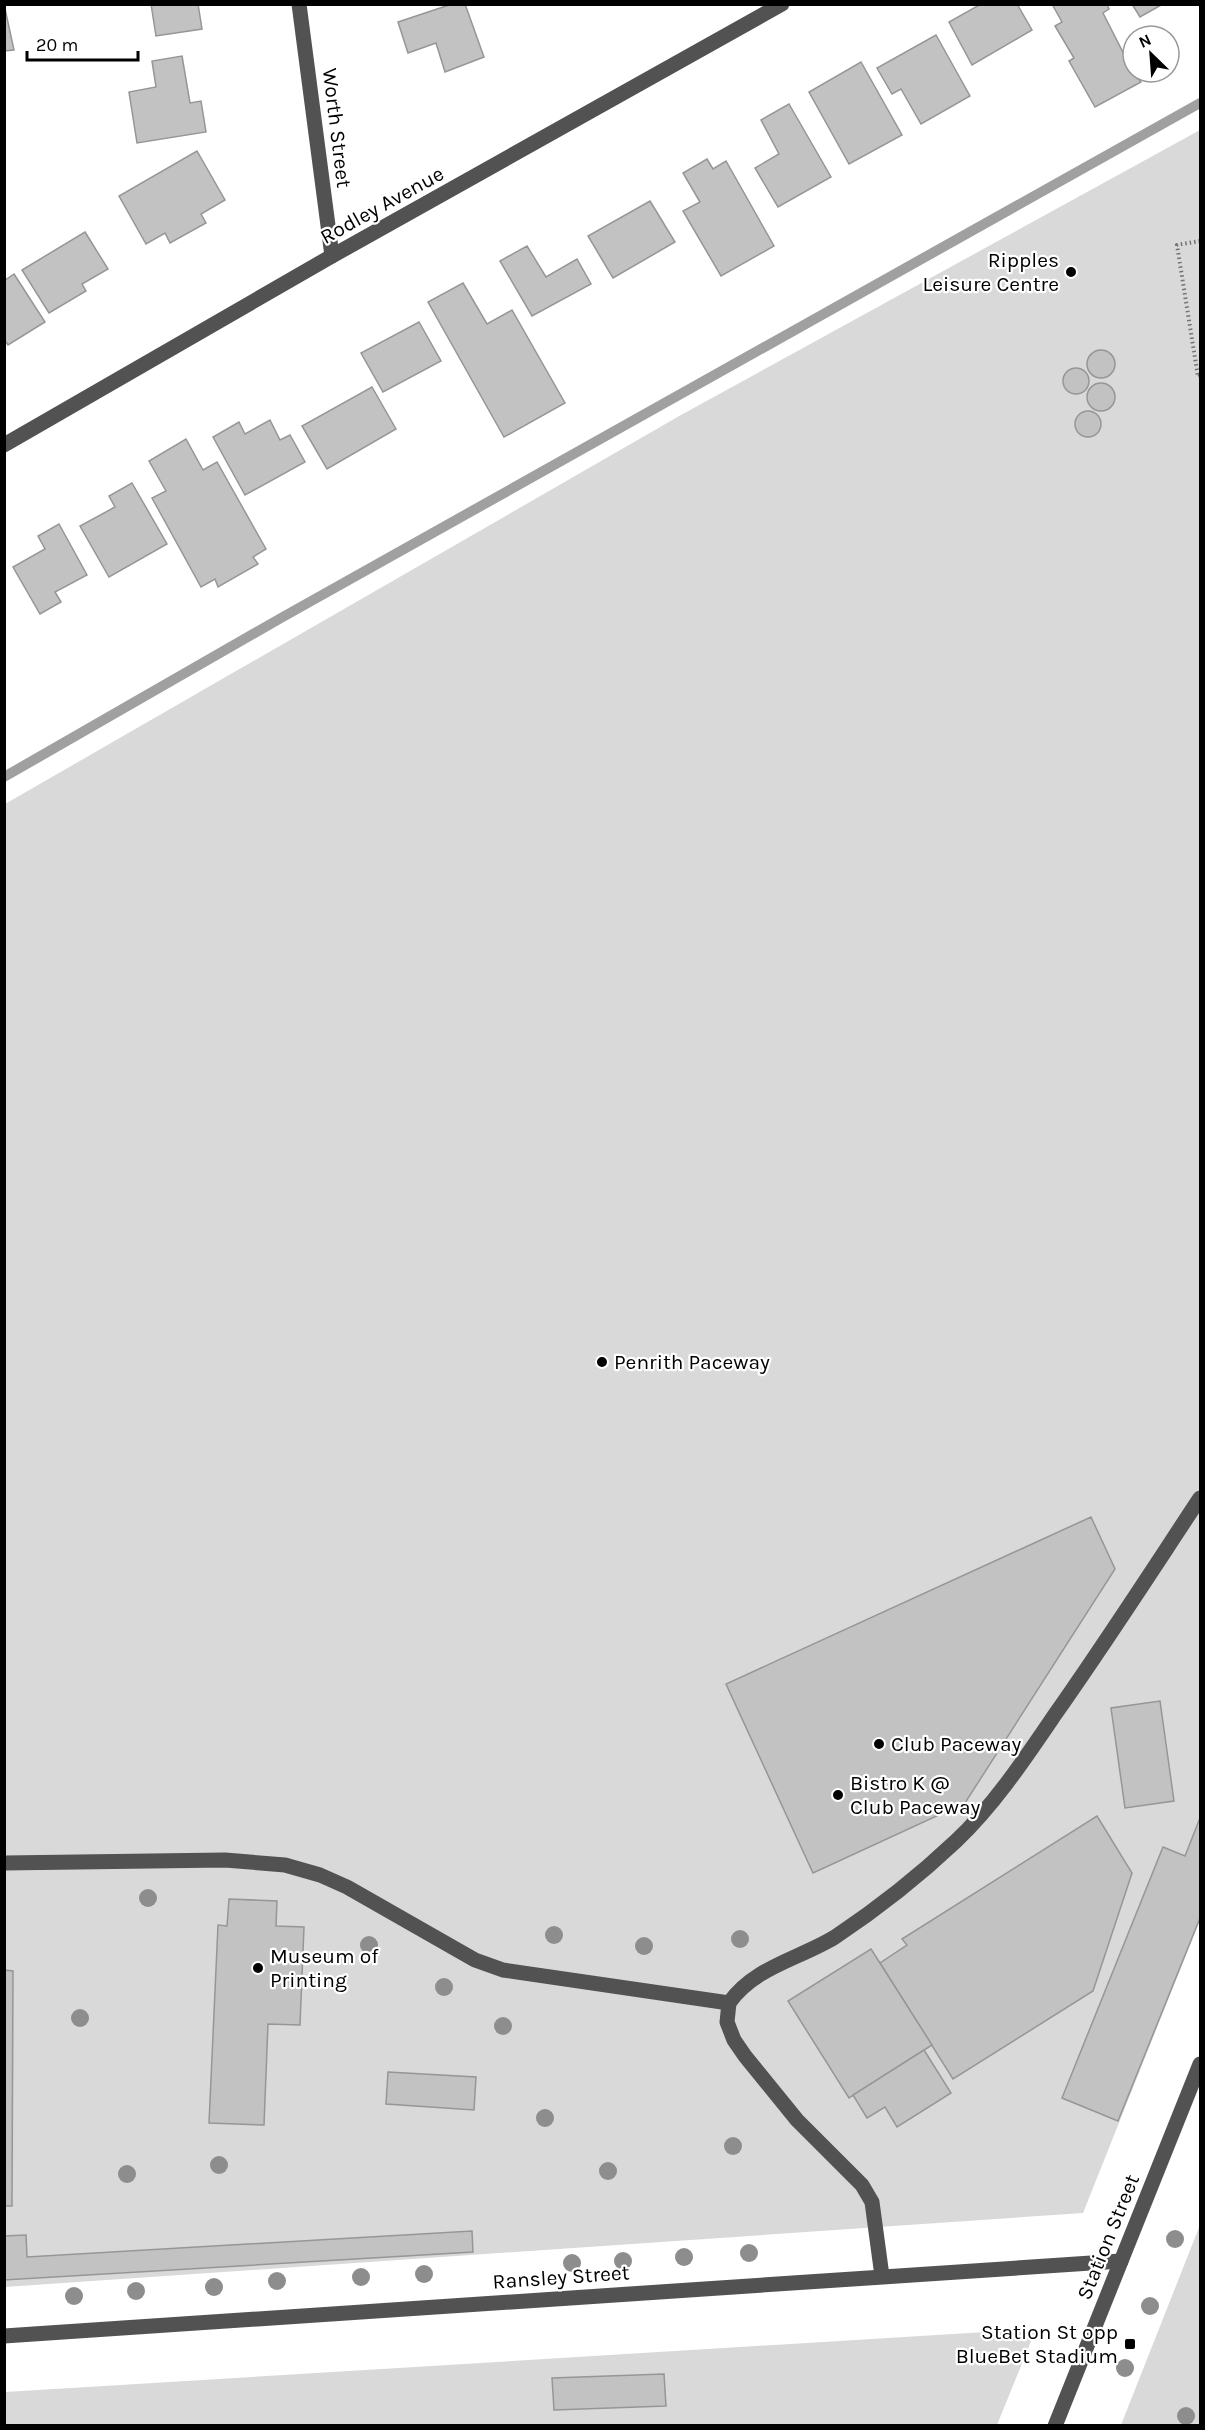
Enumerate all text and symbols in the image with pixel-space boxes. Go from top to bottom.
scale bar [27,24,138,62]
north arrow [1121,24,1181,84]
text: N [1136,30,1154,52]
text: 20 m [36,34,78,56]
street label: Worth Street [318,67,356,189]
street label: Rodley Avenue [316,161,448,249]
place label: Ripples Leisure Centre [922,248,1059,296]
marker: Ripples Leisure Centre [1064,265,1078,279]
place label: Penrith Paceway [614,1350,770,1374]
marker: Penrith Paceway [595,1355,609,1369]
place label: Club Paceway [891,1732,1021,1756]
marker: Club Paceway [872,1737,886,1751]
place label: Bistro K @ Club Paceway [850,1771,980,1819]
marker: Bistro K @ Club Paceway [831,1788,845,1802]
place label: Museum of Printing [270,1944,379,1992]
marker: Museum of Printing [251,1961,265,1975]
street label: Station Street [1072,2171,1144,2303]
street label: Ransley Street [492,2260,630,2294]
place label: Station St opp BlueBet Stadium [956,2320,1118,2368]
marker: Station St opp BlueBet Stadium [1123,2337,1137,2351]

